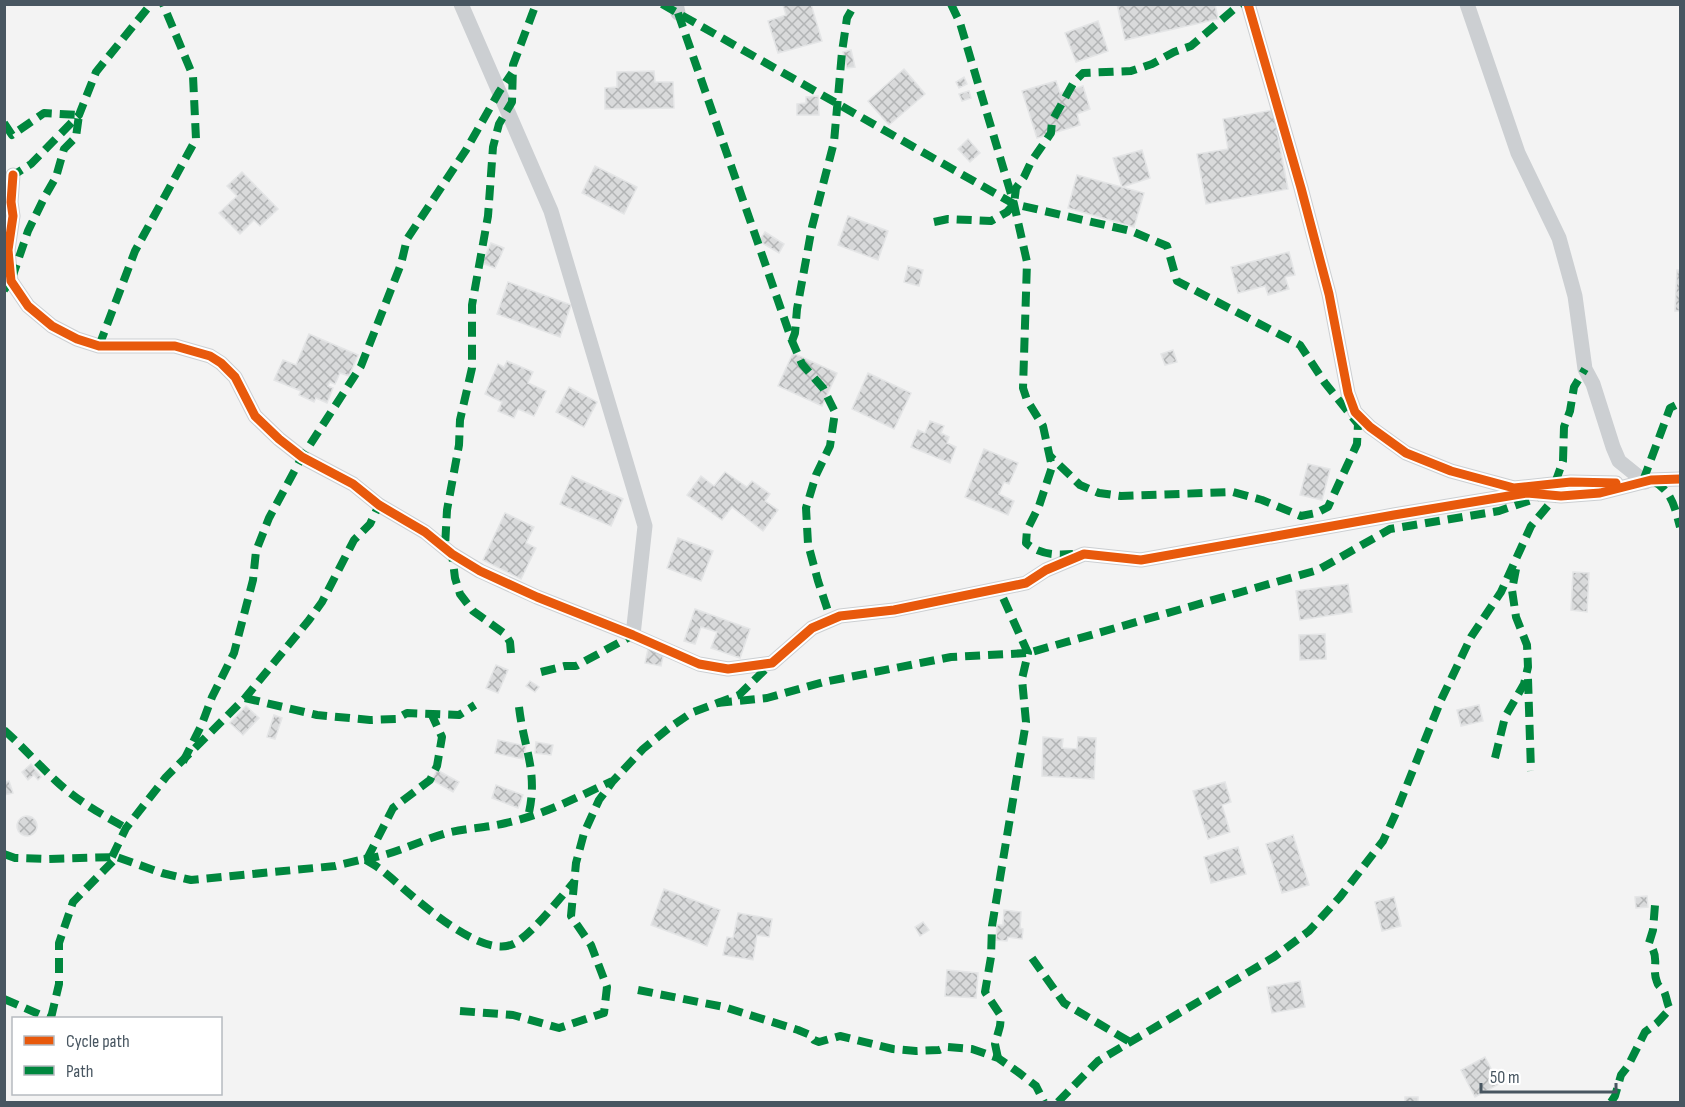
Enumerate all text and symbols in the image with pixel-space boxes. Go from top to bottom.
legend [12,1017,222,1095]
text: Cycle path [66,1031,130,1052]
scale bar [1481,1056,1616,1094]
text: Path [66,1061,94,1082]
text: 50 m [1490,1067,1520,1088]

